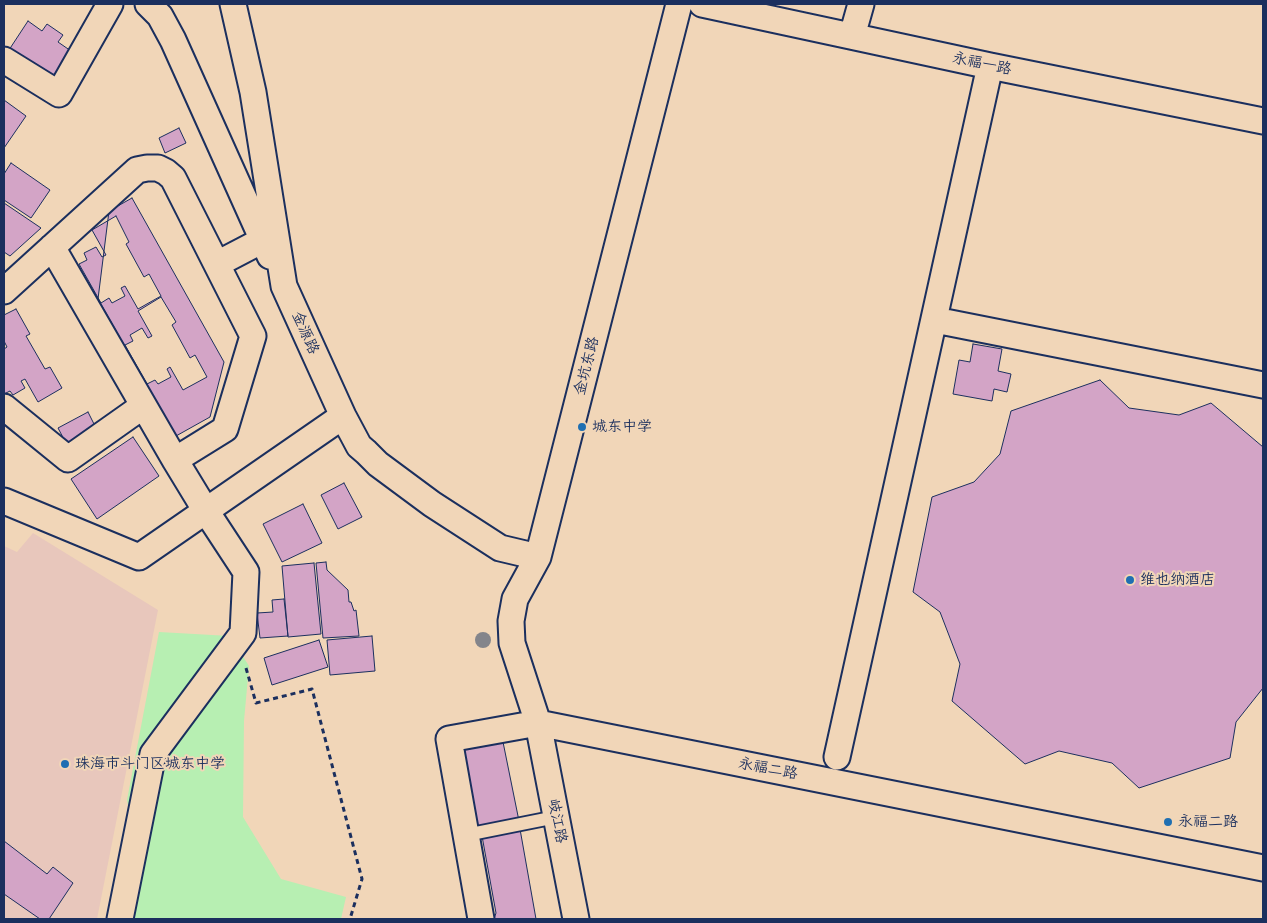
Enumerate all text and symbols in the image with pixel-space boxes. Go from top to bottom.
street label: 永福一路 [951,49,1013,79]
street label: 金源路 [288,309,322,357]
street label: 金坑东路 [571,335,603,397]
place label: 城东中学 [592,418,652,436]
marker: 城东中学 [576,421,588,433]
place label: 维也纳酒店 [1140,571,1215,589]
marker: 维也纳酒店 [1124,574,1136,586]
street label: 永福二路 [737,754,799,784]
place label: 珠海市斗门区城东中学 [75,755,225,773]
marker: 珠海市斗门区城东中学 [59,758,71,770]
street label: 岐江路 [544,797,570,845]
place label: 永福二路 [1178,813,1238,831]
marker: 永福二路 [1162,816,1174,828]

